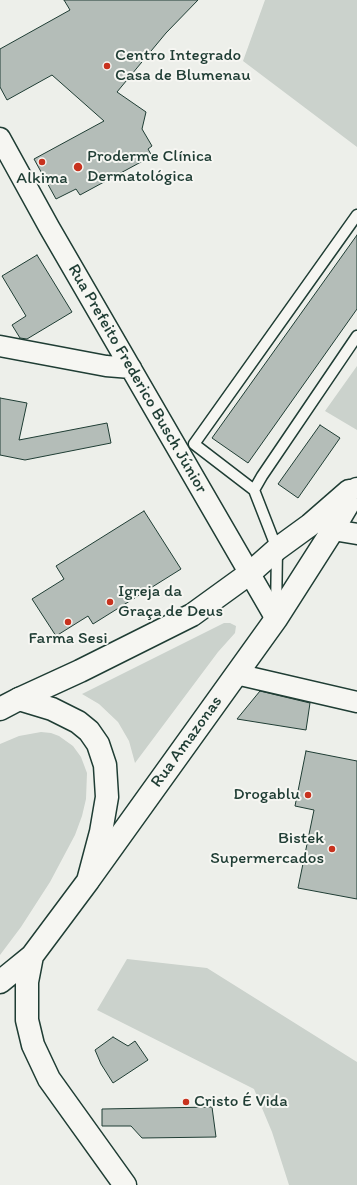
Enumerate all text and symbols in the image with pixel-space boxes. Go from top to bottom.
place label: Centro Integrado Casa de Blumenau [115,46,251,86]
marker: Centro Integrado Casa de Blumenau [102,61,112,71]
place label: Proderme Clínica Dermatológica [87,147,212,187]
marker: Alkima [37,157,47,167]
marker: Proderme Clínica Dermatológica [72,161,84,173]
place label: Alkima [16,169,68,189]
street label: Rua Prefeito Frederico Busch Júnior [63,261,211,497]
place label: Igreja da Graça de Deus [118,582,223,622]
marker: Igreja da Graça de Deus [105,597,115,607]
marker: Farma Sesi [63,617,73,627]
place label: Farma Sesi [28,629,108,649]
street label: Rua Amazonas [147,692,227,792]
place label: Drogablu [233,785,300,805]
marker: Drogablu [303,790,313,800]
place label: Bistek Supermercados [210,829,324,869]
marker: Bistek Supermercados [327,844,337,854]
place label: Cristo É Vida [194,1092,288,1112]
marker: Cristo É Vida [181,1097,191,1107]

